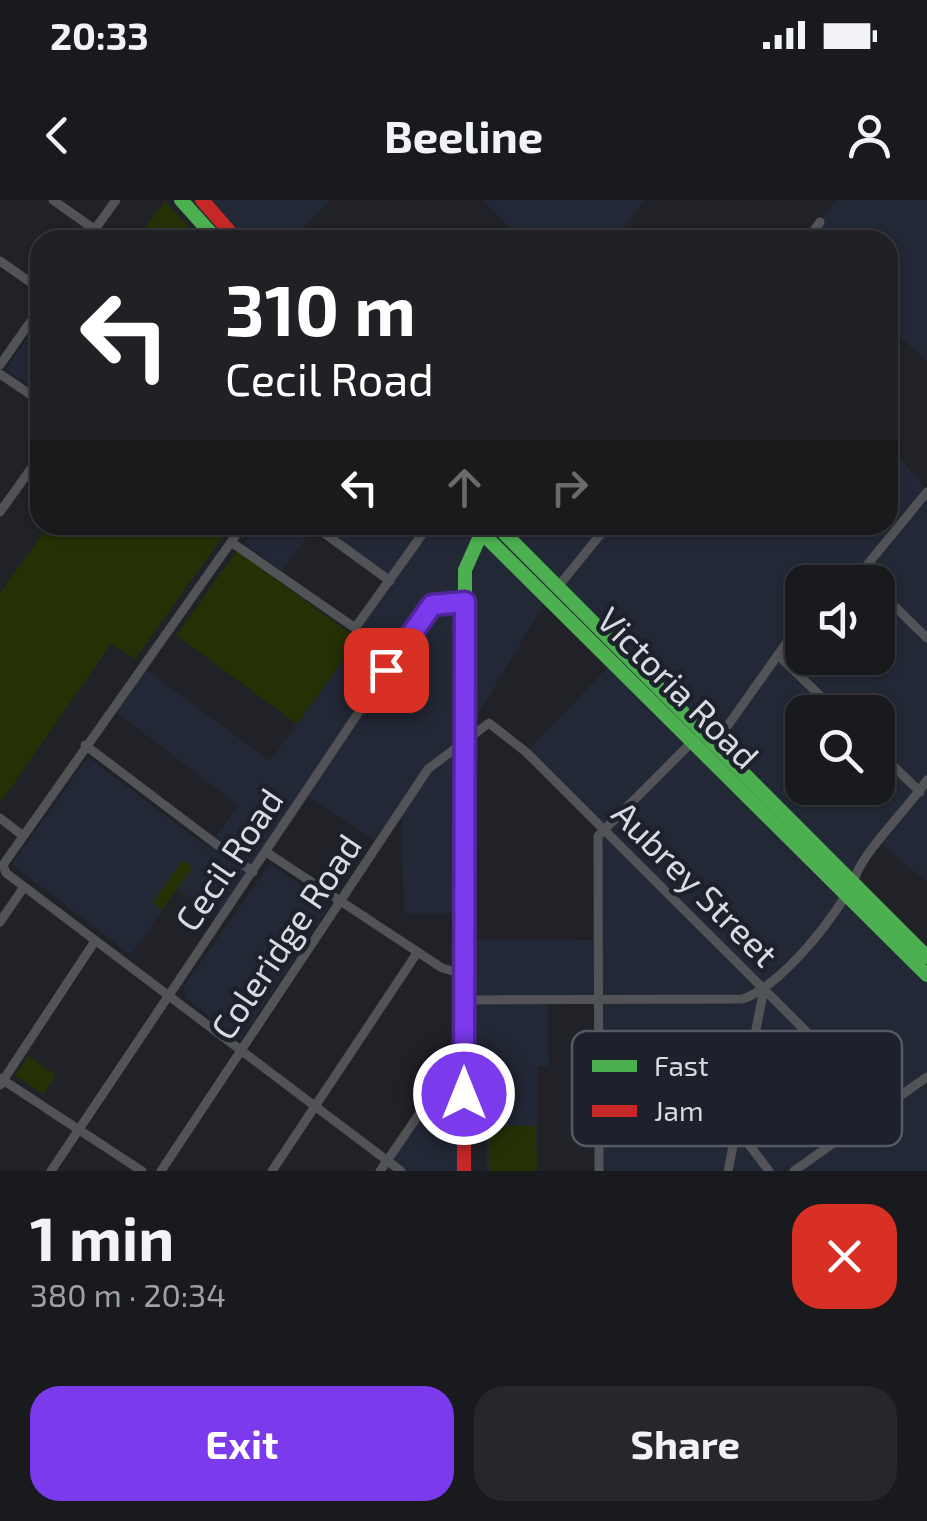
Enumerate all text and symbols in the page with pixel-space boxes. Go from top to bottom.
text: 20:33 [50,12,149,58]
icon: back [30,108,85,163]
text: Beeline [384,108,543,162]
icon: person [842,108,897,163]
text: 310 m [225,266,416,350]
icon: left [60,270,190,400]
text: Cecil Road [225,351,434,405]
icon: left [332,460,387,515]
icon: ahead [437,460,492,515]
icon: right [542,460,597,515]
map controls [785,565,895,805]
button: sound [785,565,895,675]
street label: Victoria Road [590,598,768,776]
pin [344,628,429,713]
icon: arrive [359,643,414,698]
button: search [785,695,895,805]
street label: Cecil Road [165,780,291,938]
street label: Aubrey Street [605,792,787,974]
street label: Coleridge Road [201,825,369,1047]
legend [572,1031,902,1146]
position arrow [412,1042,516,1146]
text: Fast [654,1048,709,1082]
text: Jam [654,1093,703,1127]
text: 1 min [30,1201,174,1273]
button: close [792,1204,897,1309]
text: 380 m · 20:34 [30,1275,226,1313]
button: Exit [30,1386,454,1501]
button: Share [474,1386,897,1501]

